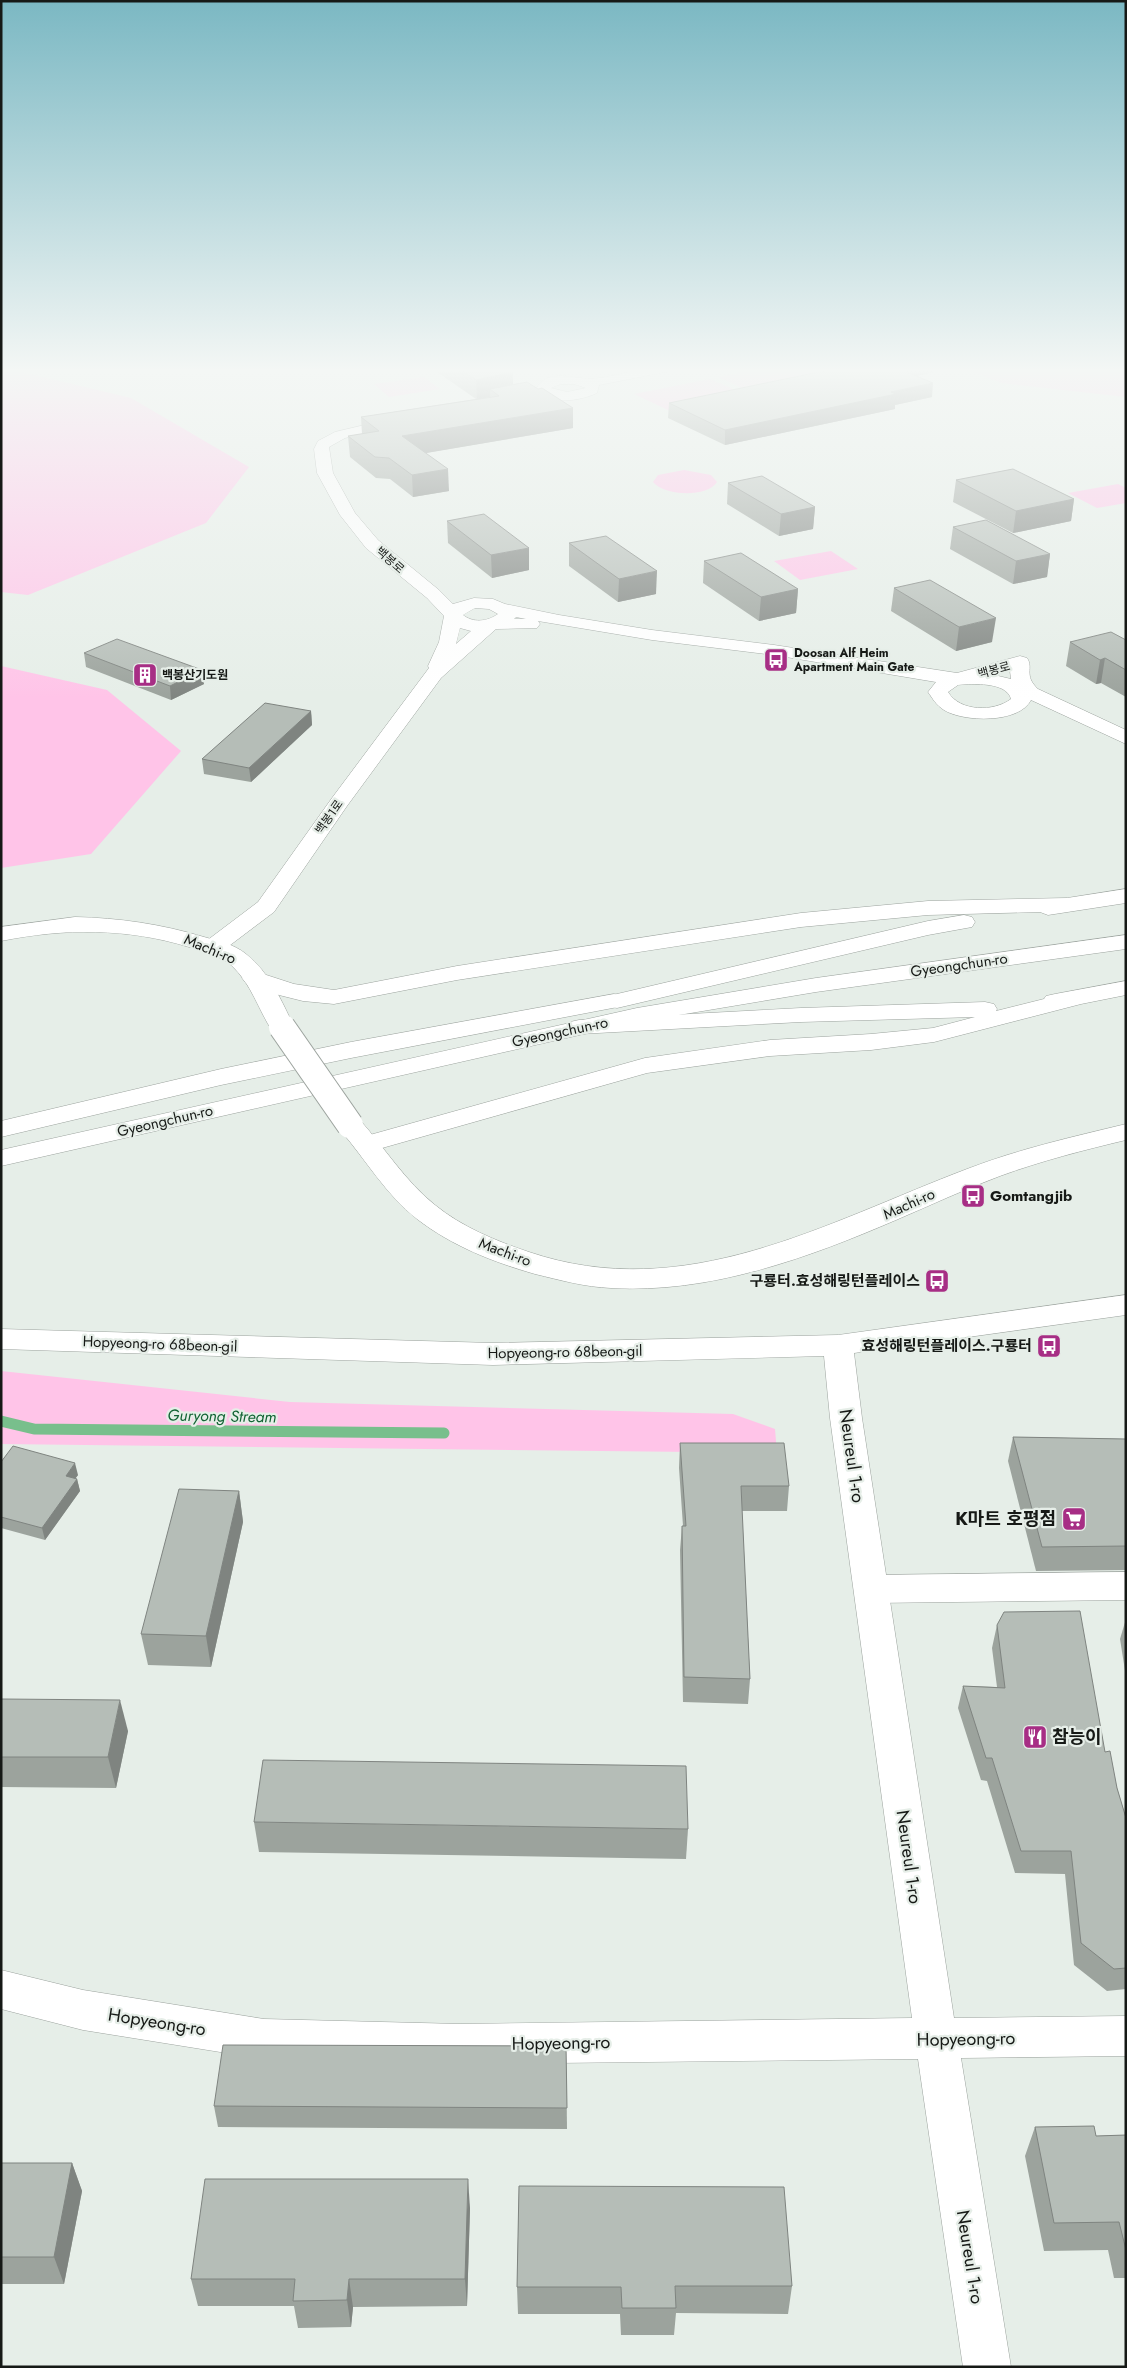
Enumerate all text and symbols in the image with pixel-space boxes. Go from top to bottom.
street label: 백봉로 [372,542,408,578]
place label: Doosan Alf Heim Apartment Main Gate [793,644,914,676]
bus stop icon: Doosan Alf Heim Apartment Main Gate [763,647,789,673]
street label: 백봉로 [976,657,1012,683]
building icon: 백봉산기도원 [132,662,158,688]
place label: 백봉산기도원 [162,666,228,684]
street label: 백봉1로 [311,796,347,838]
street label: Machi-ro [181,928,239,970]
street label: Gyeongchun-ro [909,947,1009,983]
street label: Gyeongchun-ro [510,1011,610,1053]
street label: Gyeongchun-ro [115,1099,215,1143]
street label: Machi-ro [880,1183,938,1225]
bus stop icon: Gomtangjib [960,1183,986,1209]
place label: Gomtangjib [990,1185,1072,1207]
street label: Machi-ro [476,1232,534,1272]
bus stop icon: 구룡터.효성해링턴플레이스 [924,1268,950,1294]
place label: 구룡터.효성해링턴플레이스 [750,1270,920,1292]
street label: Hopyeong-ro 68beon-gil [82,1330,238,1358]
bus stop icon: 효성해링턴플레이스.구룡터 [1036,1333,1062,1359]
place label: 효성해링턴플레이스.구룡터 [862,1335,1032,1357]
street label: Hopyeong-ro 68beon-gil [487,1340,643,1364]
water label: Guryong Stream [167,1404,277,1428]
street label: Neureul 1-ro [833,1407,871,1505]
place label: K마트 호평점 [955,1506,1056,1532]
supermarket icon: K마트 호평점 [1061,1506,1087,1532]
restaurant icon: 참능이 [1022,1724,1048,1750]
place label: 참능이 [1052,1724,1102,1750]
street label: Neureul 1-ro [890,1808,928,1906]
street label: Hopyeong-ro [106,2001,208,2043]
street label: Hopyeong-ro [916,2025,1016,2053]
street label: Hopyeong-ro [511,2029,611,2057]
street label: Neureul 1-ro [950,2208,990,2306]

